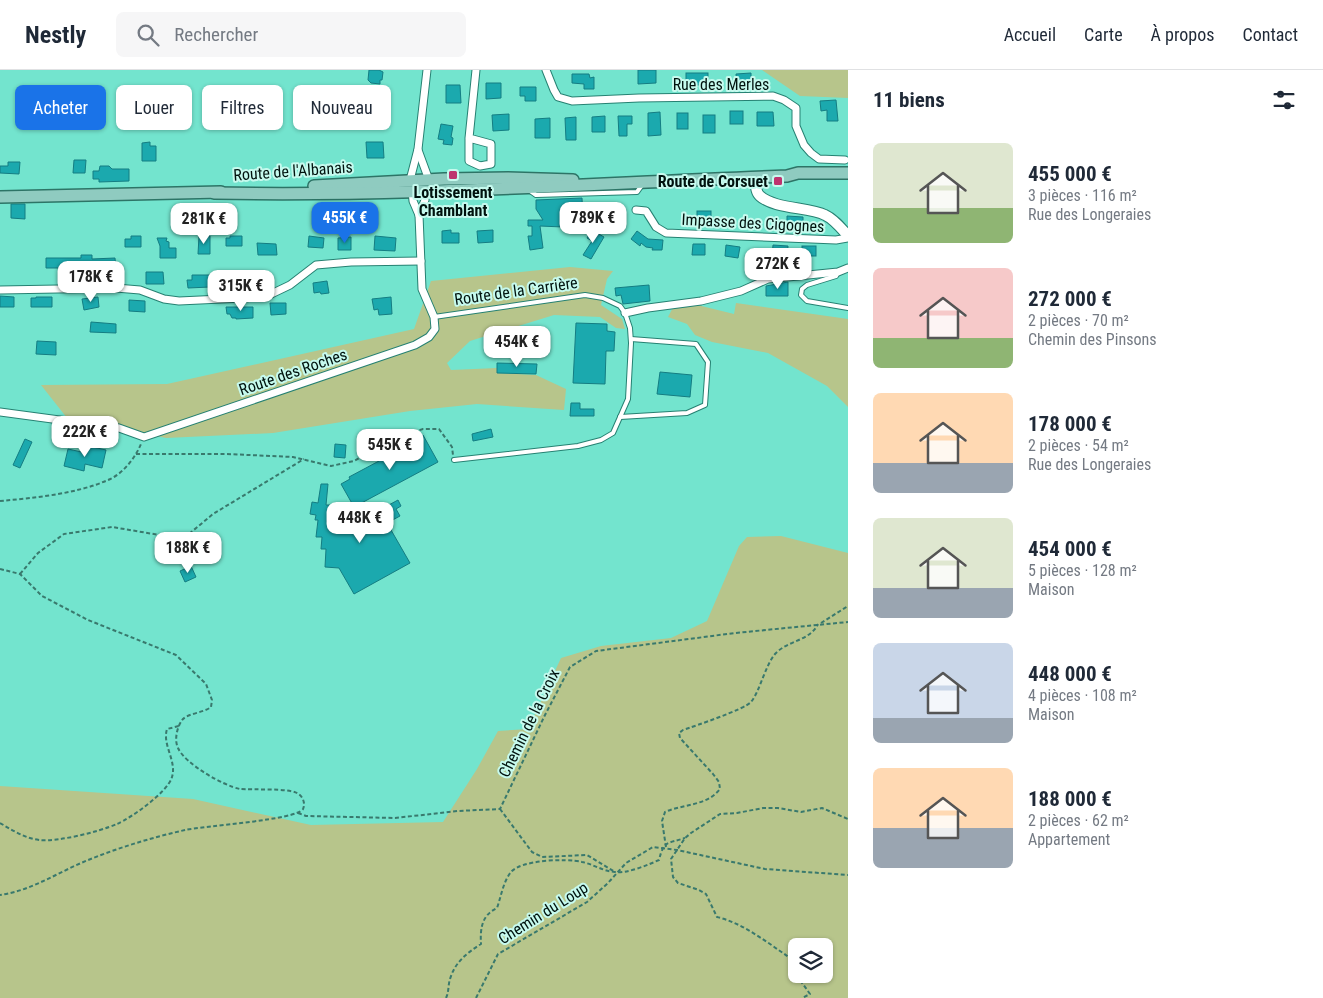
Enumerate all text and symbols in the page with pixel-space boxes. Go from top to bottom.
search box [116,12,466,57]
text: Nestly [25,21,86,49]
icon: search [134,21,162,49]
text: Rechercher [174,23,258,46]
text: Accueil [1004,24,1056,45]
text: Carte [1084,24,1123,45]
text: À propos [1151,24,1214,45]
text: Contact [1242,24,1298,45]
street label: Rue des Merles [673,75,769,94]
chip: Acheter [15,85,106,130]
chip: Louer [116,85,192,130]
chip: Filtres [202,85,283,130]
chip: Nouveau [293,85,391,130]
icon: filters [1270,86,1298,114]
text: 11 biens [873,88,945,112]
street label: Route de l'Albanais [233,157,353,185]
text: 455 000 € [1028,162,1112,186]
icon: home [913,163,973,223]
marker: Lotissement Chamblant [447,169,459,181]
place label: Route de Corsuet [658,172,768,191]
marker: Route de Corsuet [772,175,784,187]
place label: Lotissement Chamblant [413,183,493,220]
text: 3 pièces · 116 m² [1028,186,1137,205]
pin: 281K € [163,202,245,245]
pin: 455K € [304,202,386,244]
pin: 789K € [552,202,634,244]
text: Rue des Longeraies [1028,205,1151,224]
text: 455K € [323,208,367,227]
text: 789K € [571,208,615,227]
text: 281K € [182,209,226,228]
street label: Impasse des Cigognes [681,210,825,236]
pin: 272K € [737,248,819,290]
text: 272K € [756,254,800,273]
pin: 178K € [50,260,132,303]
text: 178K € [69,267,113,286]
pin: 315K € [200,270,282,312]
street label: Route de la Carrière [453,273,579,309]
text: 315K € [219,276,263,295]
text: 272 000 € [1028,287,1112,311]
icon: home [913,288,973,348]
text: 2 pièces · 70 m² [1028,311,1129,330]
pin: 454K € [476,326,558,368]
text: Chemin des Pinsons [1028,330,1157,349]
text: 454K € [495,332,539,351]
street label: Route des Roches [236,345,350,399]
text: 178 000 € [1028,412,1112,436]
icon: home [913,413,973,473]
pin: 222K € [44,416,126,458]
text: 222K € [63,422,107,441]
pin: 545K € [349,428,431,471]
text: 545K € [368,435,412,454]
text: 2 pièces · 54 m² [1028,436,1129,455]
text: Rue des Longeraies [1028,455,1151,474]
pin: 448K € [319,502,401,544]
text: 448K € [338,508,382,527]
pin: 188K € [147,532,229,574]
text: 454 000 € [1028,537,1112,561]
text: 188K € [166,538,210,557]
icon: home [913,538,973,598]
text: 5 pièces · 128 m² [1028,561,1137,580]
text: Maison [1028,580,1075,599]
text: 448 000 € [1028,662,1112,686]
icon: home [913,663,973,723]
street label: Chemin de la Croix [495,666,563,780]
text: 4 pièces · 108 m² [1028,686,1137,705]
text: Maison [1028,705,1075,724]
text: 188 000 € [1028,787,1112,811]
icon: home [913,788,973,848]
text: 2 pièces · 62 m² [1028,811,1129,830]
text: Appartement [1028,830,1110,849]
street label: Chemin du Loup [495,878,591,948]
map controls [788,938,833,983]
button: layers [788,938,833,983]

